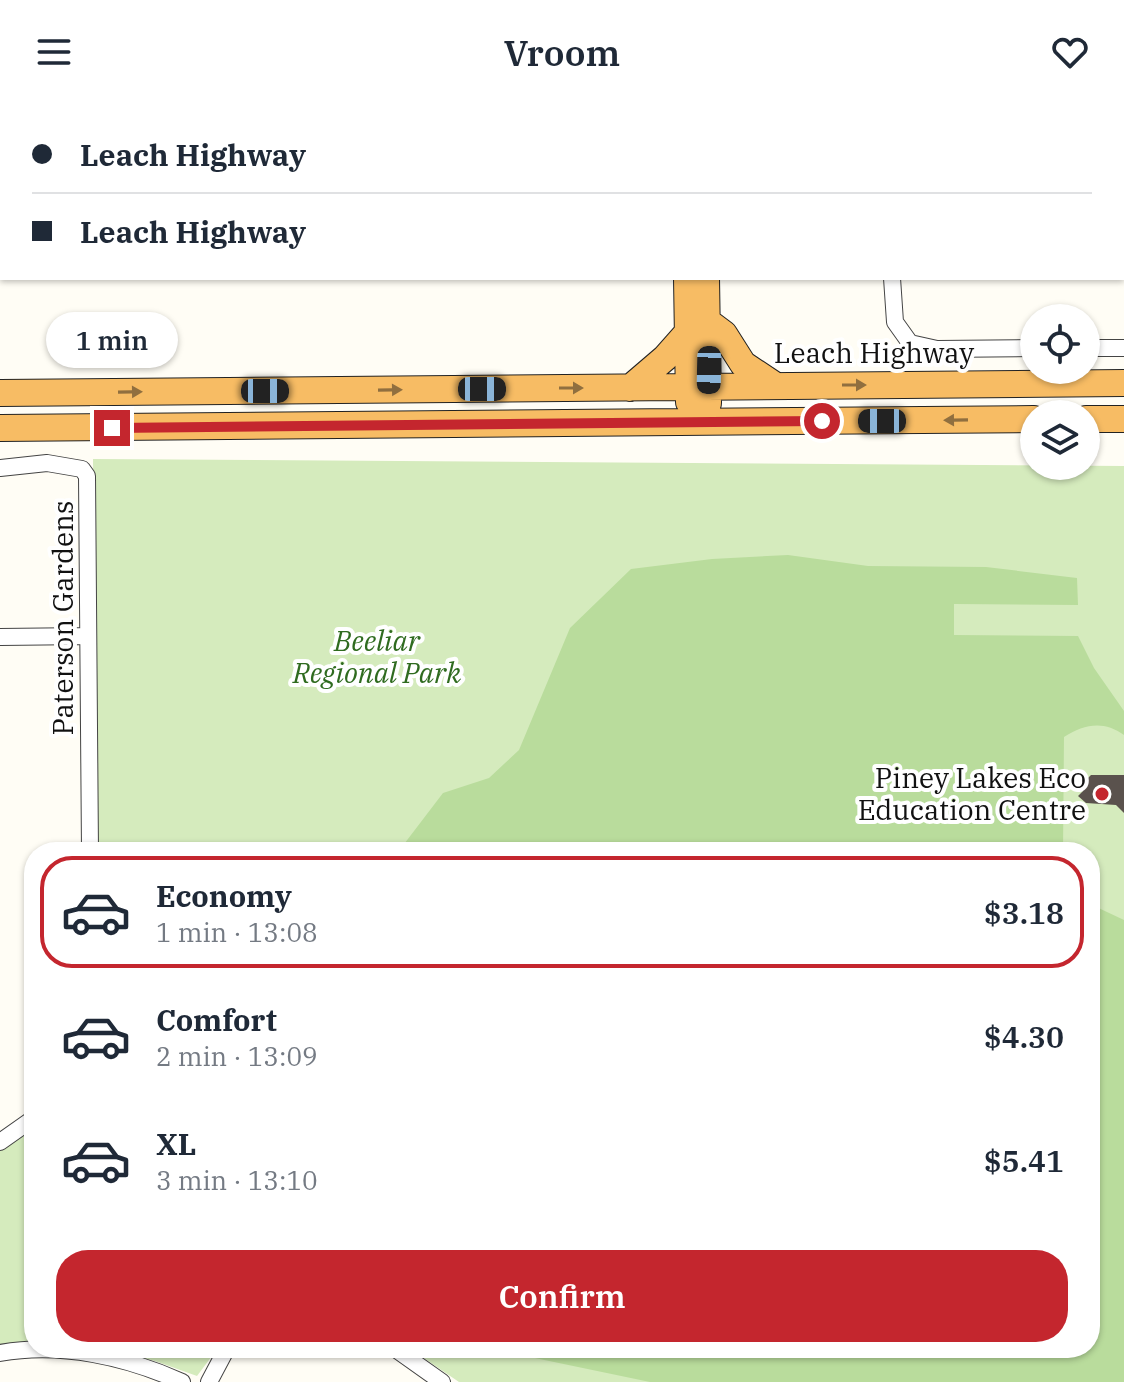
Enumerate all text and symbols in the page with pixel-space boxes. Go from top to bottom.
text: Vroom [504,29,620,76]
icon: menu [32,30,76,74]
icon: heart [1048,30,1092,74]
text: Leach Highway [80,135,306,174]
text: Leach Highway [80,212,306,251]
map controls [1020,304,1100,480]
button: locate [1020,304,1100,384]
callout: 1 min [46,312,178,368]
text: 1 min [76,323,148,357]
street label: Leach Highway [774,334,974,371]
car [697,346,721,394]
car [458,377,506,401]
car [241,379,289,403]
one-way arrow [842,379,867,392]
one-way arrow [559,382,584,394]
one-way arrow [378,383,403,396]
one-way arrow [118,386,143,398]
button: layers [1020,400,1100,480]
route start [804,403,840,439]
car [858,409,906,433]
route end [94,410,130,446]
one-way arrow [943,414,968,426]
street label: Paterson Gardens [44,501,81,735]
park label: Beeliar Regional Park [292,622,461,691]
place label: Piney Lakes Eco Education Centre [858,759,1086,828]
marker: Piney Lakes Eco Education Centre [1093,785,1111,803]
icon: car [60,876,132,948]
text: Economy [156,876,292,915]
text: $3.18 [984,893,1064,932]
text: 1 min · 13:08 [156,915,318,949]
icon: car [60,1000,132,1072]
text: Comfort [156,1000,277,1039]
text: $4.30 [984,1017,1064,1056]
text: 2 min · 13:09 [156,1039,318,1073]
icon: car [60,1124,132,1196]
text: XL [156,1124,196,1163]
text: $5.41 [984,1141,1064,1180]
text: 3 min · 13:10 [156,1163,318,1197]
button: Confirm [56,1250,1068,1342]

